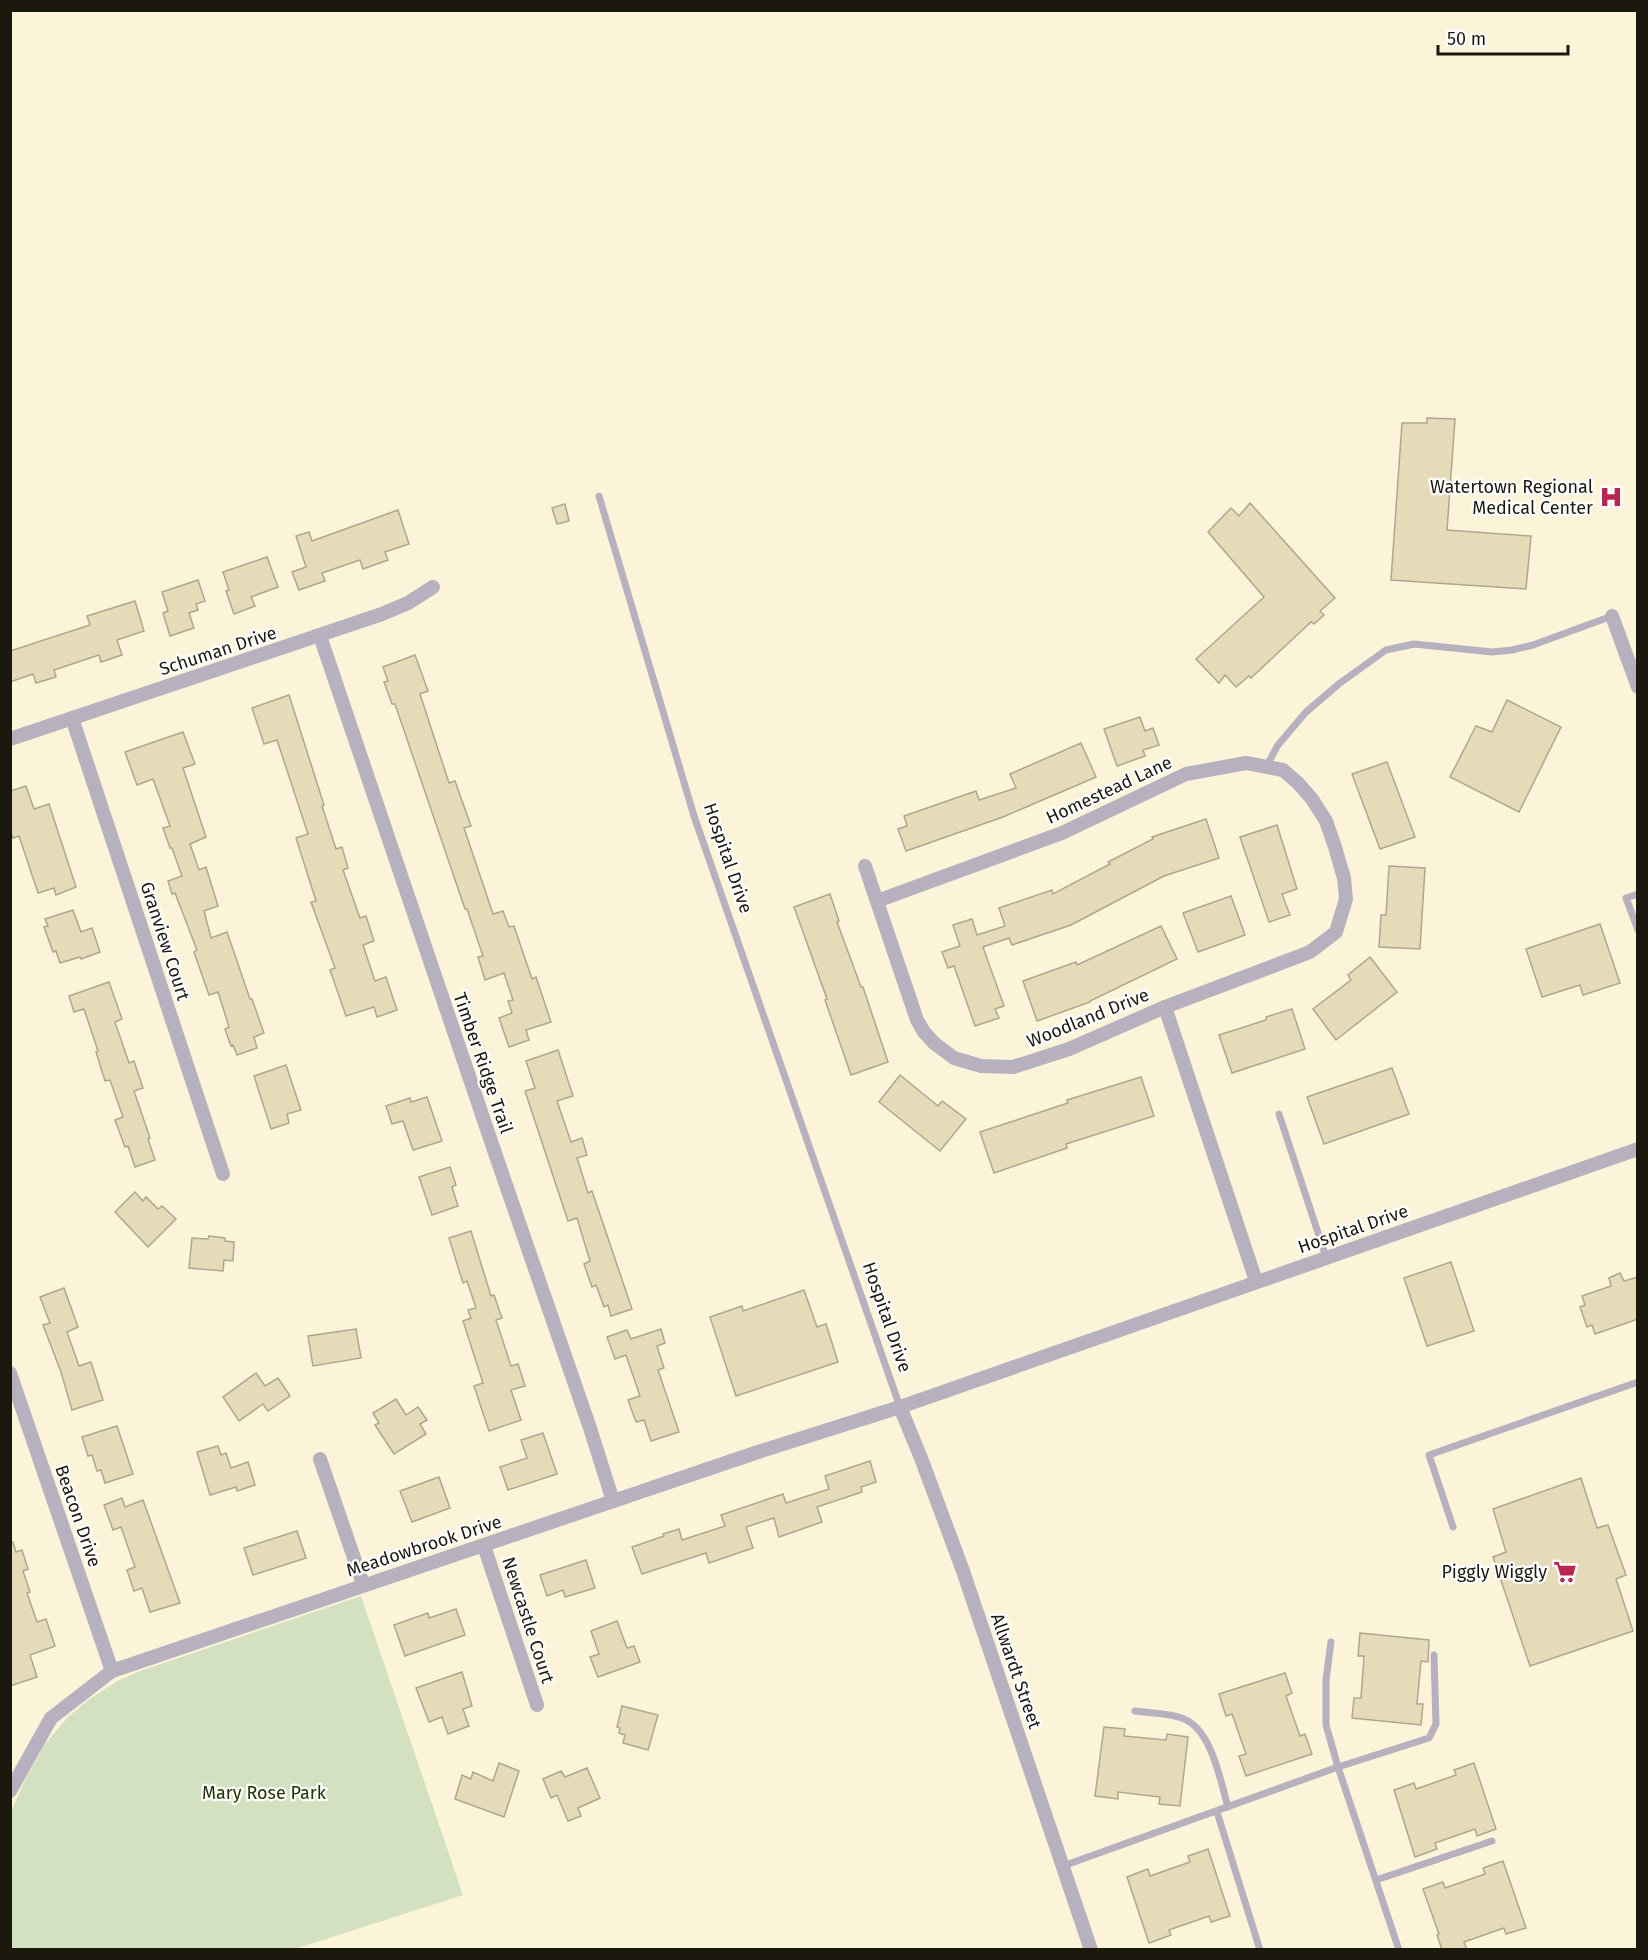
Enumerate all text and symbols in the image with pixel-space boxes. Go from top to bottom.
scale bar [1438,18,1568,56]
text: 50 m [1447,28,1486,50]
place label: Watertown Regional Medical Center [1430,476,1593,519]
hospital icon: Watertown Regional Medical Center [1598,484,1624,510]
street label: Schuman Drive [156,622,280,680]
street label: Homestead Lane [1042,751,1176,829]
street label: Hospital Drive [699,800,757,916]
street label: Granview Court [135,879,195,1004]
street label: Woodland Drive [1024,983,1152,1053]
street label: Timber Ridge Trail [449,990,517,1136]
street label: Hospital Drive [1295,1200,1411,1258]
street label: Hospital Drive [858,1259,916,1375]
street label: Beacon Drive [50,1462,106,1570]
street label: Meadowbrook Drive [344,1511,504,1581]
street label: Newcastle Court [497,1554,559,1686]
supermarket icon: Piggly Wiggly [1552,1559,1578,1585]
place label: Piggly Wiggly [1441,1561,1547,1583]
street label: Allwardt Street [986,1610,1046,1732]
park label: Mary Rose Park [202,1782,327,1804]

